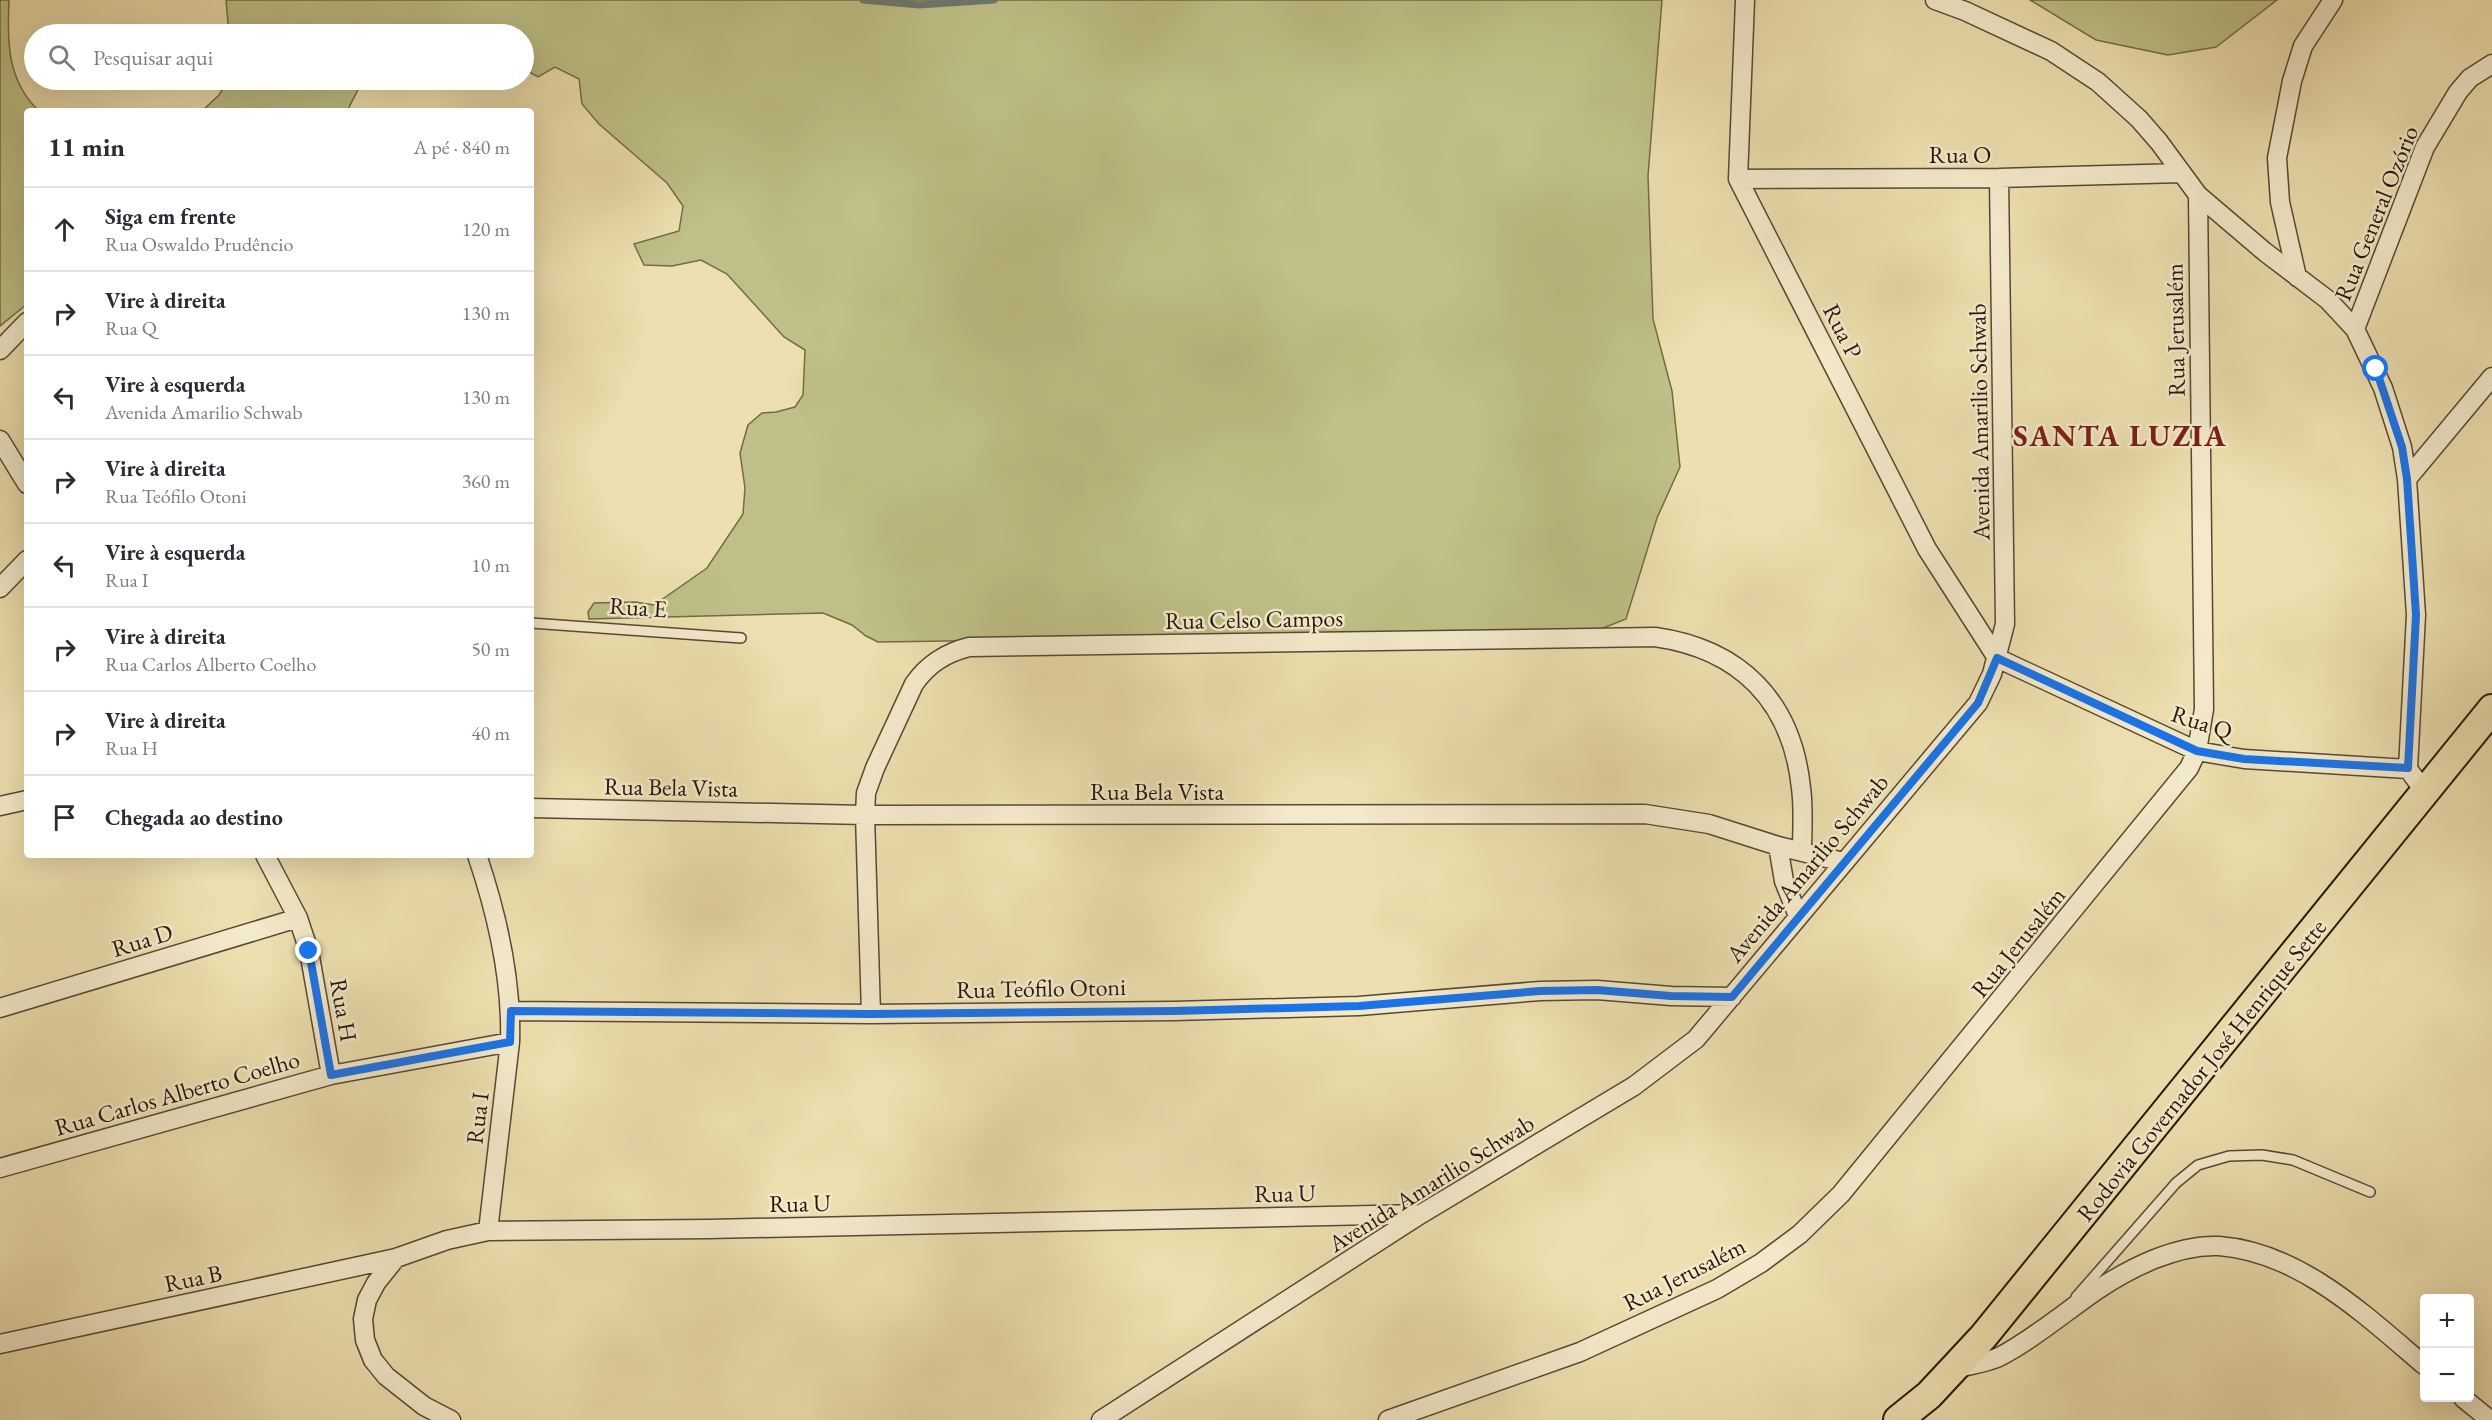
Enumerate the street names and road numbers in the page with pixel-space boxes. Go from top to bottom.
street label: Rua General Ozório [2327,121,2425,305]
street label: Rua O [1929,139,1991,170]
street label: Rua Jerusalém [2158,263,2192,397]
street label: Rua P [1816,298,1870,364]
street label: Avenida Amarilio Schwab [1961,303,1997,542]
street label: Rua E [608,590,668,624]
street label: Rua Celso Campos [1165,602,1343,636]
street label: Rua Q [2168,698,2240,748]
street label: Avenida Amarilio Schwab [1718,767,1895,970]
street label: Rua Bela Vista [604,770,739,804]
street label: Rua Bela Vista [1090,776,1224,807]
street label: Rua Jerusalém [1964,880,2072,1004]
street label: Rodovia Governador José Henrique Sette [2069,912,2333,1228]
street label: Rua D [108,916,176,964]
street label: Rua Teófilo Otoni [956,971,1126,1005]
street label: Rua H [323,976,365,1044]
street label: Rua Carlos Alberto Coelho [51,1043,303,1143]
street label: Rua I [458,1090,496,1146]
street label: Avenida Amarilio Schwab [1321,1107,1540,1259]
street label: Rua U [1254,1177,1316,1209]
street label: Rua U [769,1187,831,1219]
street label: Rua Jerusalém [1618,1230,1751,1318]
street label: Rua B [161,1257,225,1299]

